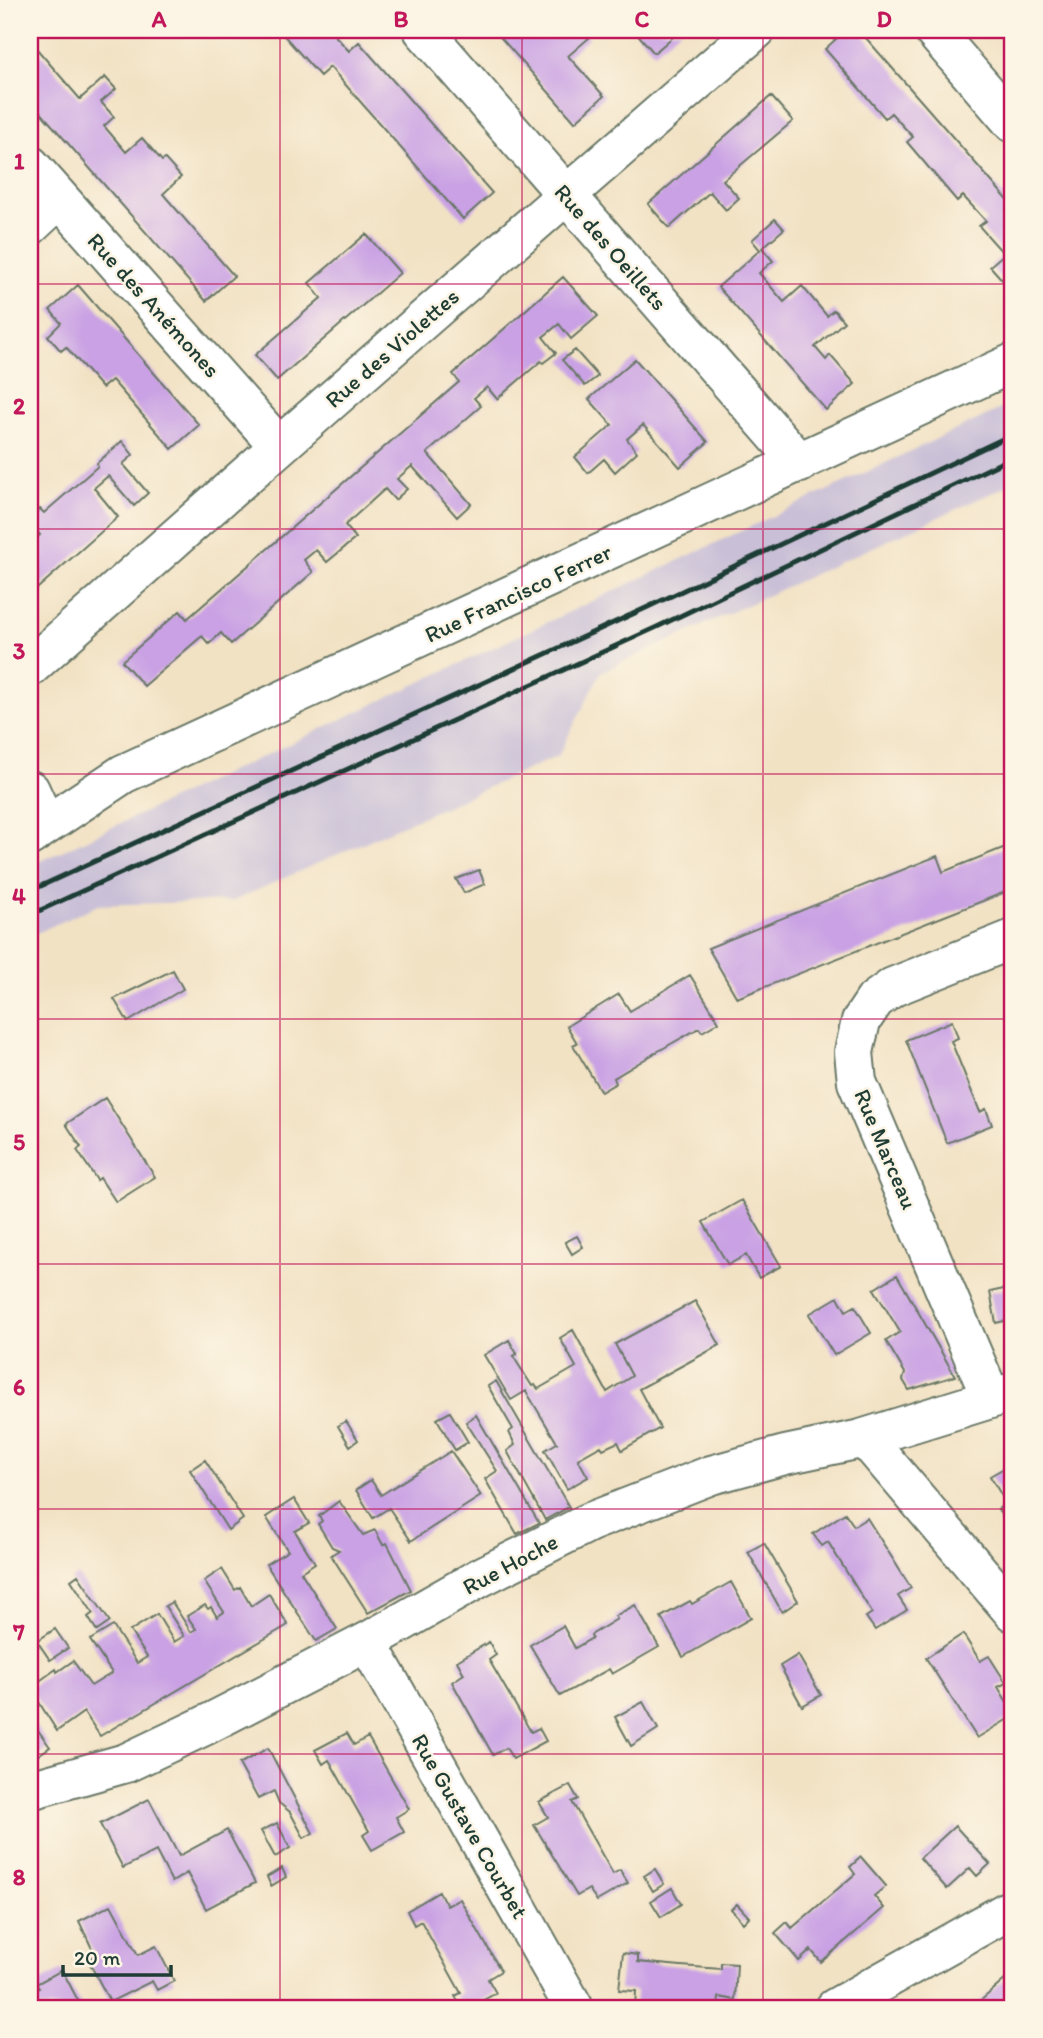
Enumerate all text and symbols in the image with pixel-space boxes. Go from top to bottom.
text: A [151,5,167,33]
text: B [394,5,409,33]
text: C [635,5,650,33]
text: D [876,5,892,33]
text: 1 [14,147,25,175]
street label: Rue des Oeillets [549,178,673,316]
street label: Rue des Anémones [82,227,226,383]
street label: Rue des Violettes [319,282,465,414]
text: 2 [13,392,26,420]
street label: Rue Francisco Ferrer [420,537,616,649]
text: 3 [13,637,26,665]
text: 4 [12,882,26,910]
street label: Rue Marceau [848,1085,924,1214]
text: 5 [13,1128,25,1156]
text: 6 [13,1373,25,1401]
street label: Rue Hoche [458,1527,562,1601]
text: 7 [12,1618,25,1646]
street label: Rue Gustave Courbet [406,1729,534,1924]
text: 8 [13,1863,26,1891]
scale bar [63,1933,172,1977]
text: 20 m [74,1945,121,1970]

